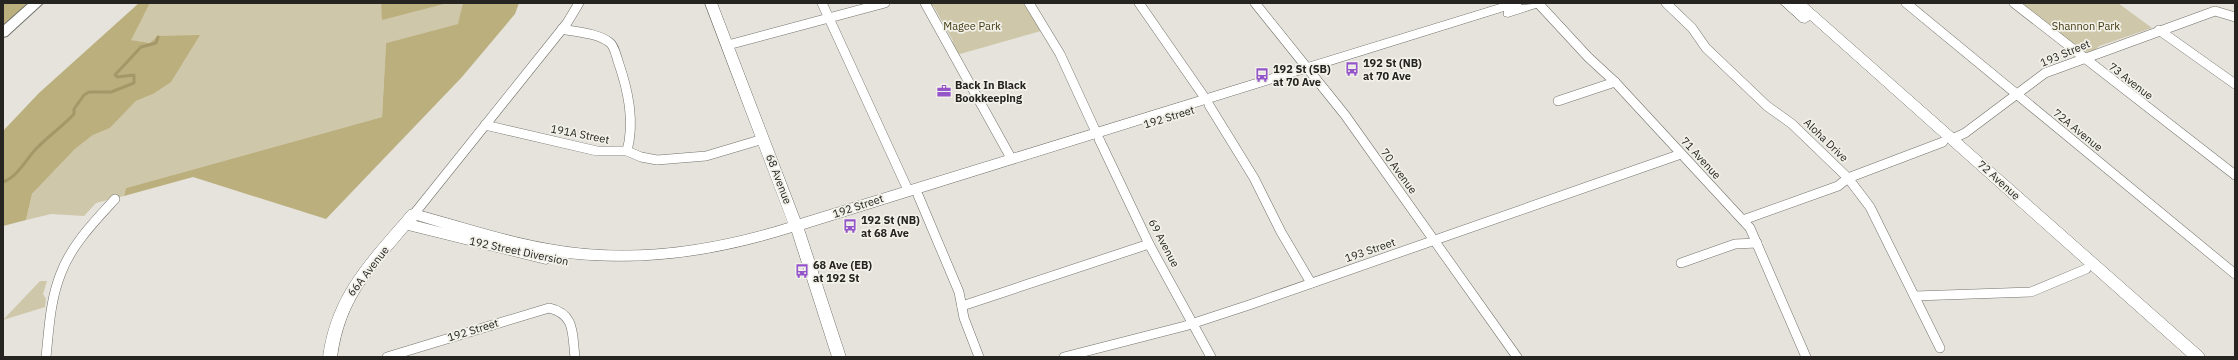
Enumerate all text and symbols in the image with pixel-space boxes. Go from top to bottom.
park label: Magee Park [943,19,1001,33]
park label: Shannon Park [2052,19,2120,33]
street label: 193 Street [2038,36,2092,70]
place label: 192 St (NB) at 70 Ave [1363,56,1422,83]
street label: 73 Avenue [2106,59,2156,103]
bus stop icon: 192 St (NB) at 70 Ave [1344,61,1360,77]
place label: 192 St (SB) at 70 Ave [1273,62,1331,89]
bus stop icon: 192 St (SB) at 70 Ave [1254,67,1270,83]
place label: Back In Black Bookkeeping [955,78,1027,105]
office icon: Back In Black Bookkeeping [936,83,952,99]
street label: 192 Street [1142,103,1196,131]
street label: 72A Avenue [2050,106,2106,154]
street label: Aloha Drive [1801,115,1851,165]
street label: 191A Street [549,121,611,147]
street label: 71 Avenue [1678,134,1724,182]
street label: 70 Avenue [1378,146,1420,196]
street label: 68 Avenue [763,152,795,206]
street label: 72 Avenue [1975,157,2023,203]
street label: 192 Street [831,191,885,221]
place label: 192 St (NB) at 68 Ave [861,213,920,240]
street label: 69 Avenue [1145,217,1183,269]
bus stop icon: 192 St (NB) at 68 Ave [842,218,858,234]
street label: 192 Street Diversion [468,234,570,268]
street label: 193 Street [1343,235,1397,265]
street label: 66A Avenue [344,243,392,299]
place label: 68 Ave (EB) at 192 St [813,258,872,285]
bus stop icon: 68 Ave (EB) at 192 St [794,263,810,279]
street label: 192 Street [446,316,500,344]

